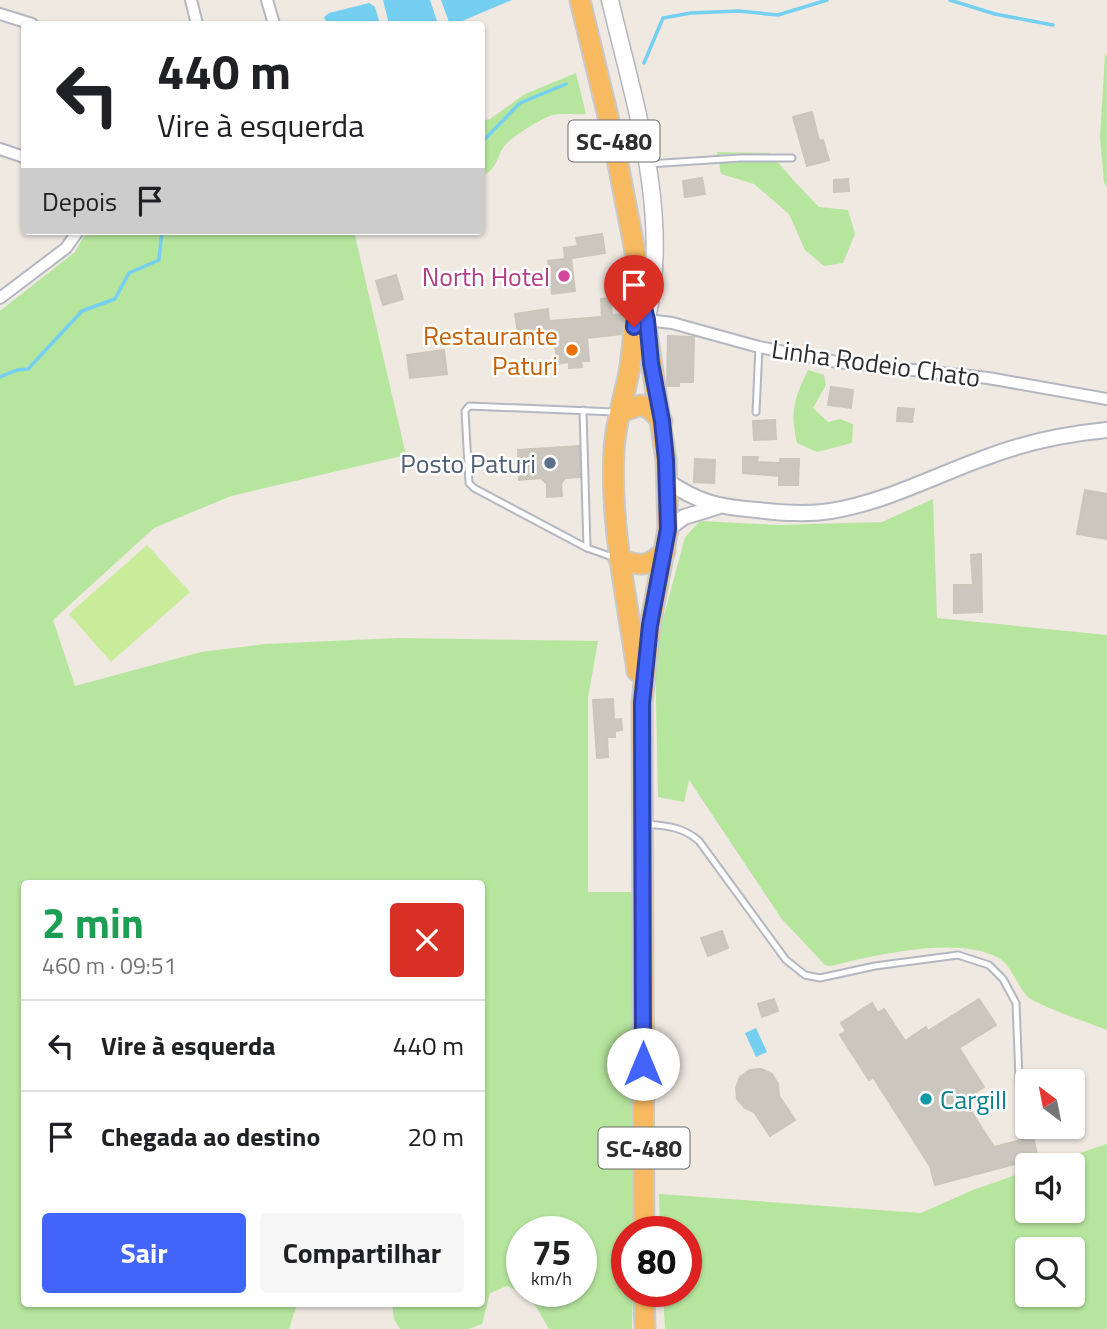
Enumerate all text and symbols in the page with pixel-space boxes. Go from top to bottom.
text: 440 m [157,33,291,108]
icon: left [42,49,133,140]
text: Vire à esquerda [157,101,364,149]
road number: SC-480 [568,120,660,162]
text: Depois [42,182,117,221]
icon: arrive [131,182,169,220]
pin [604,255,664,327]
place label: North Hotel [422,257,550,296]
icon: arrive [615,266,653,304]
marker: North Hotel [556,268,572,284]
place label: Restaurante Paturi [423,316,558,385]
street label: Linha Rodeio Chato [769,329,983,397]
marker: Restaurante Paturi [564,342,580,358]
place label: Posto Paturi [400,444,536,483]
marker: Posto Paturi [542,455,558,471]
text: 2 min [42,890,144,954]
button: close [390,903,464,977]
text: 460 m · 09:51 [42,948,177,983]
text: Vire à esquerda [101,1026,276,1065]
text: 440 m [393,1026,464,1065]
icon: left [42,1027,80,1065]
position arrow [606,1027,680,1101]
north arrow [1015,1069,1085,1139]
map controls [1015,1069,1085,1307]
place label: Cargill [940,1080,1007,1119]
marker: Cargill [918,1091,934,1107]
text: Chegada ao destino [101,1117,320,1156]
text: 20 m [407,1117,464,1156]
icon: arrive [42,1118,80,1156]
road number: SC-480 [598,1128,690,1168]
button: sound [1015,1153,1085,1223]
button: Sair [42,1213,246,1293]
button: Compartilhar [260,1213,464,1293]
speed limit sign: 80 [611,1216,702,1307]
text: 75 [532,1225,571,1279]
button: search [1015,1237,1085,1307]
text: km/h [531,1265,572,1292]

